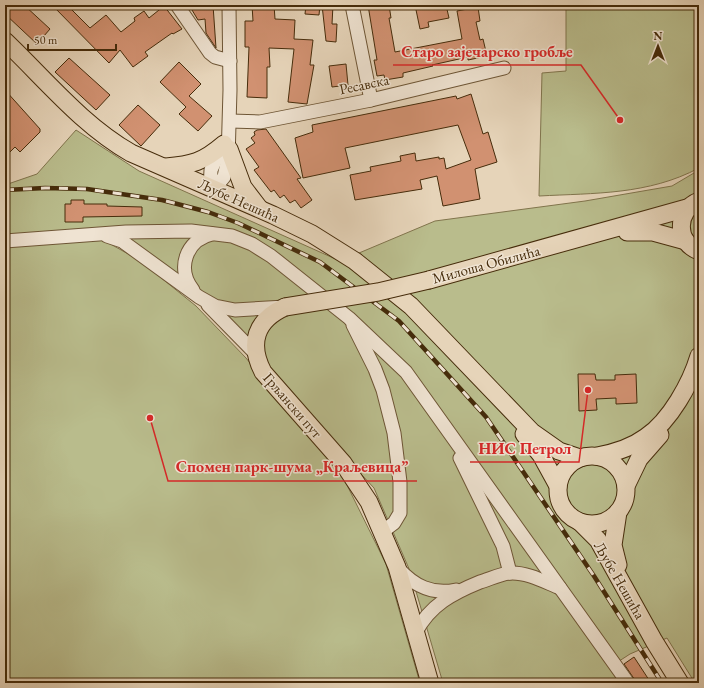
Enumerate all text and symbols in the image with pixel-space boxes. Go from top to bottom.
scale bar [28,26,116,52]
north arrow [638,26,678,66]
text: N [654,29,663,43]
text: 50 m [34,32,58,48]
callout: Старо зајечарско гробље [393,37,581,65]
text: Старо зајечарско гробље [401,41,573,62]
street label: Ресавска [337,69,391,99]
street label: Љубе Нешића [195,174,283,226]
street label: Милоша Обилића [430,240,542,288]
street label: Грљански пут [259,368,327,442]
callout: НИС Петрол [470,434,579,462]
text: НИС Петрол [479,438,572,459]
callout: Спомен парк-шума „Краљевица” [168,453,417,481]
text: Спомен парк-шума „Краљевица” [176,456,408,477]
street label: Љубе Нешића [590,538,650,622]

